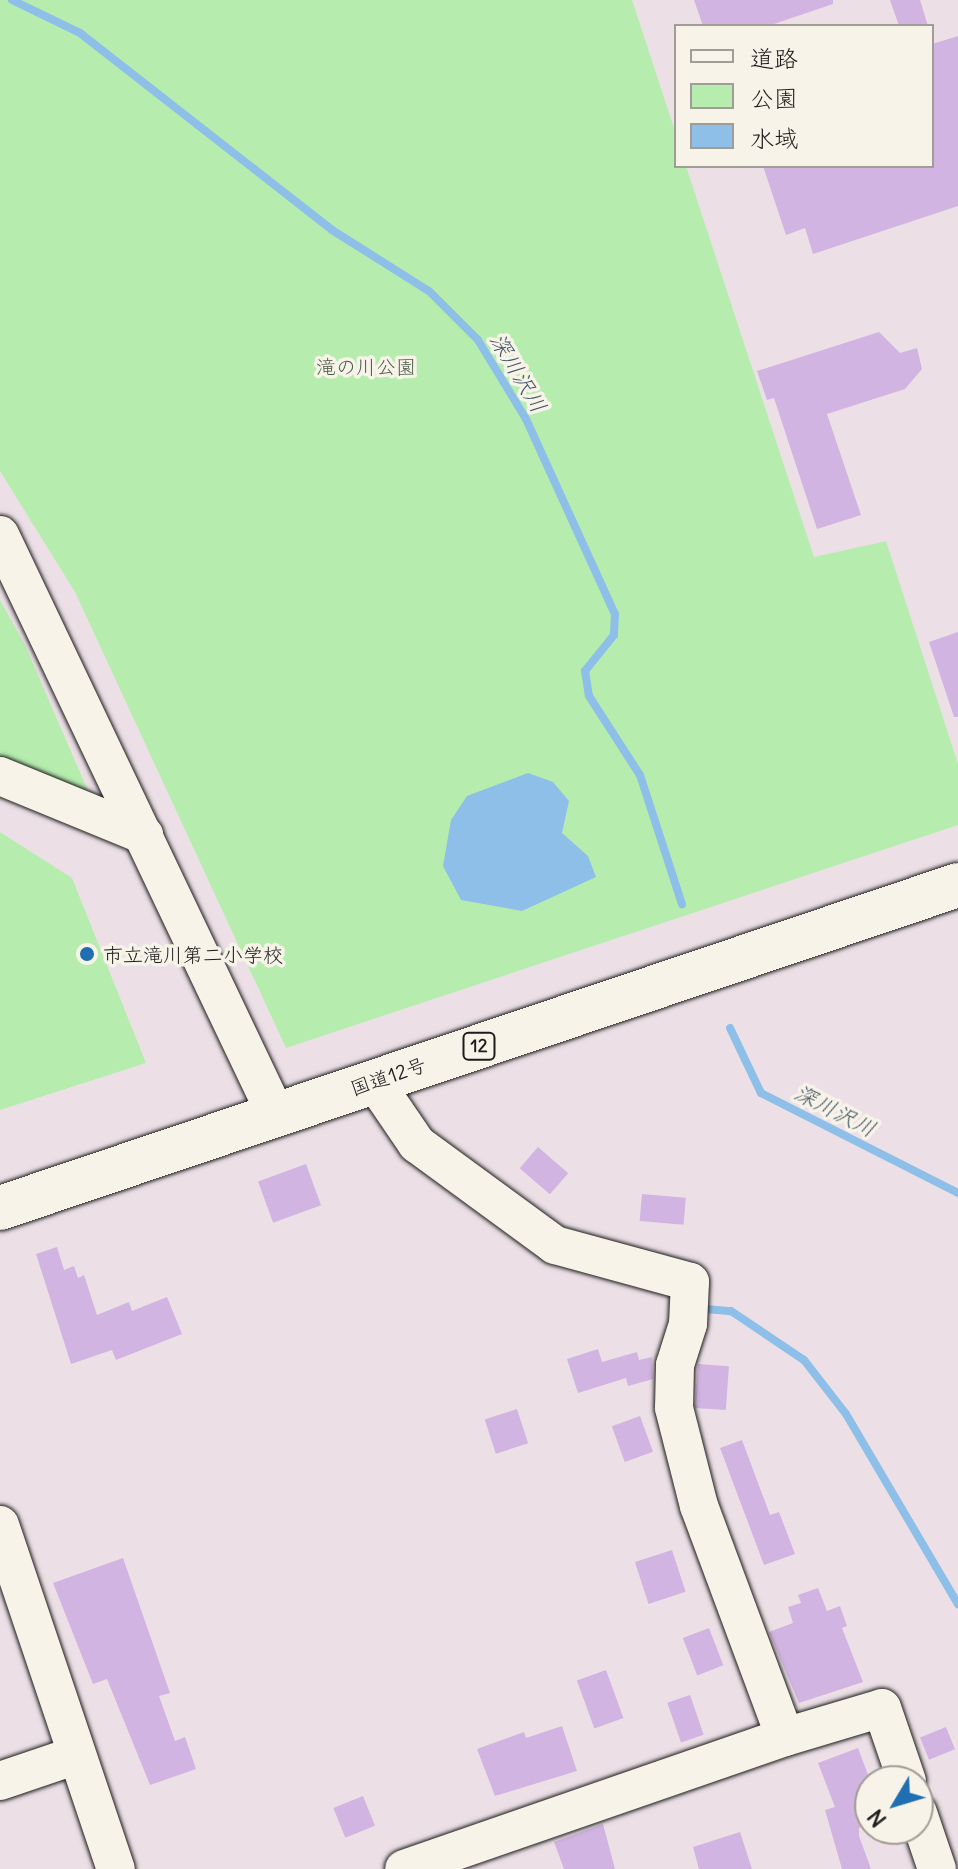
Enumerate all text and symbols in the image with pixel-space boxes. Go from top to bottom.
legend [674,24,934,168]
text: 道路 [750,43,798,73]
text: 公園 [750,83,798,113]
text: 水域 [750,123,798,153]
water label: 深川沢川 [484,328,552,418]
park label: 滝の川公園 [316,354,416,378]
place label: 市立滝川第二小学校 [103,942,283,966]
marker: 市立滝川第二小学校 [78,945,96,963]
road number: 12 [461,1032,497,1060]
street label: 国道12号 [347,1052,429,1100]
water label: 深川沢川 [790,1079,880,1143]
north arrow [854,1765,934,1845]
text: N [861,1804,892,1833]

